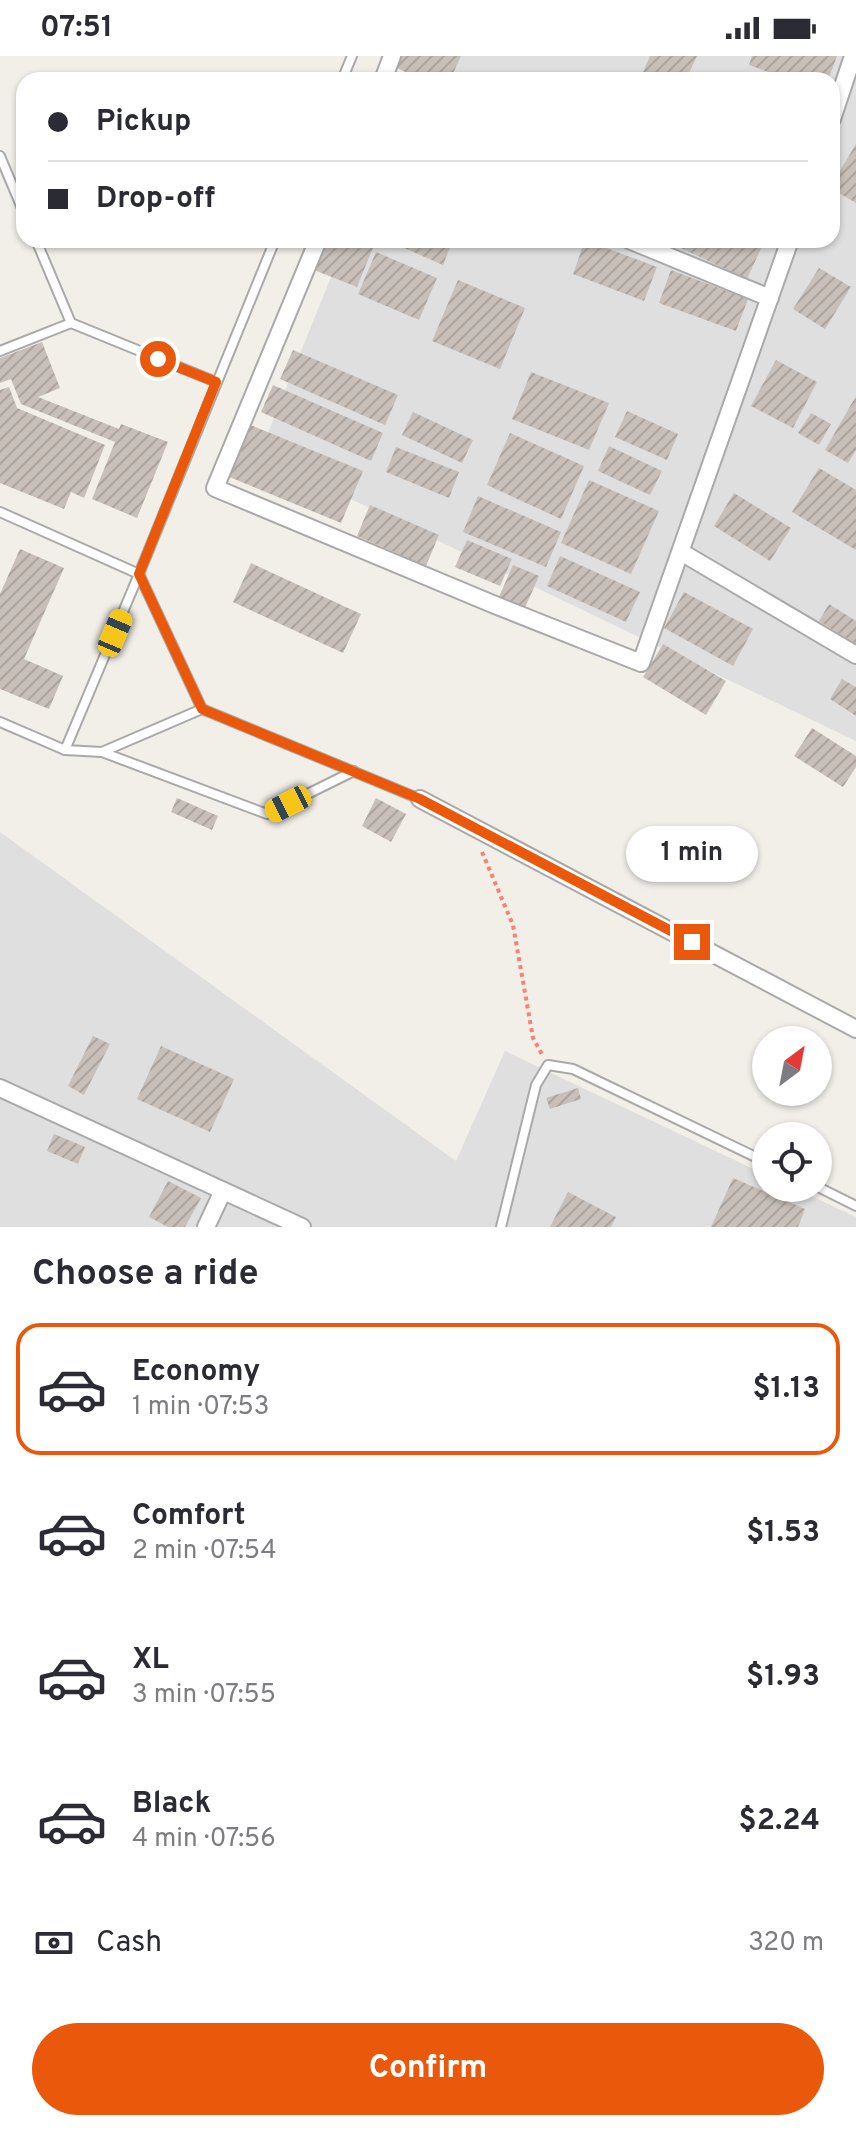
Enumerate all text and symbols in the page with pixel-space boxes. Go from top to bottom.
text: 07:51 [40,10,113,47]
text: Pickup [96,104,191,141]
text: Drop-off [96,181,215,218]
route start [140,341,176,377]
car [95,606,135,660]
car [261,782,315,826]
callout: 1 min [626,826,758,882]
text: 1 min [661,837,723,870]
route end [674,924,710,960]
north arrow [752,1026,832,1106]
map controls [752,1026,832,1202]
button: locate [752,1122,832,1202]
text: Choose a ride [32,1252,258,1298]
icon: car [36,1353,108,1425]
text: Economy [132,1354,260,1391]
text: $1.13 [752,1371,820,1408]
text: 1 min · 07:53 [132,1391,269,1424]
icon: car [36,1497,108,1569]
text: Comfort [132,1498,245,1535]
text: $1.53 [746,1515,820,1552]
text: 2 min · 07:54 [132,1535,277,1568]
icon: car [36,1641,108,1713]
text: XL [132,1642,169,1679]
text: $1.93 [746,1659,820,1696]
text: 3 min · 07:55 [132,1679,276,1712]
icon: car [36,1785,108,1857]
text: Black [132,1786,211,1823]
text: $2.24 [739,1803,820,1840]
text: 4 min · 07:56 [132,1823,276,1856]
icon: cash [32,1921,76,1965]
text: Cash [96,1925,162,1962]
text: 320 m [748,1927,824,1960]
button: Confirm [32,2023,824,2115]

